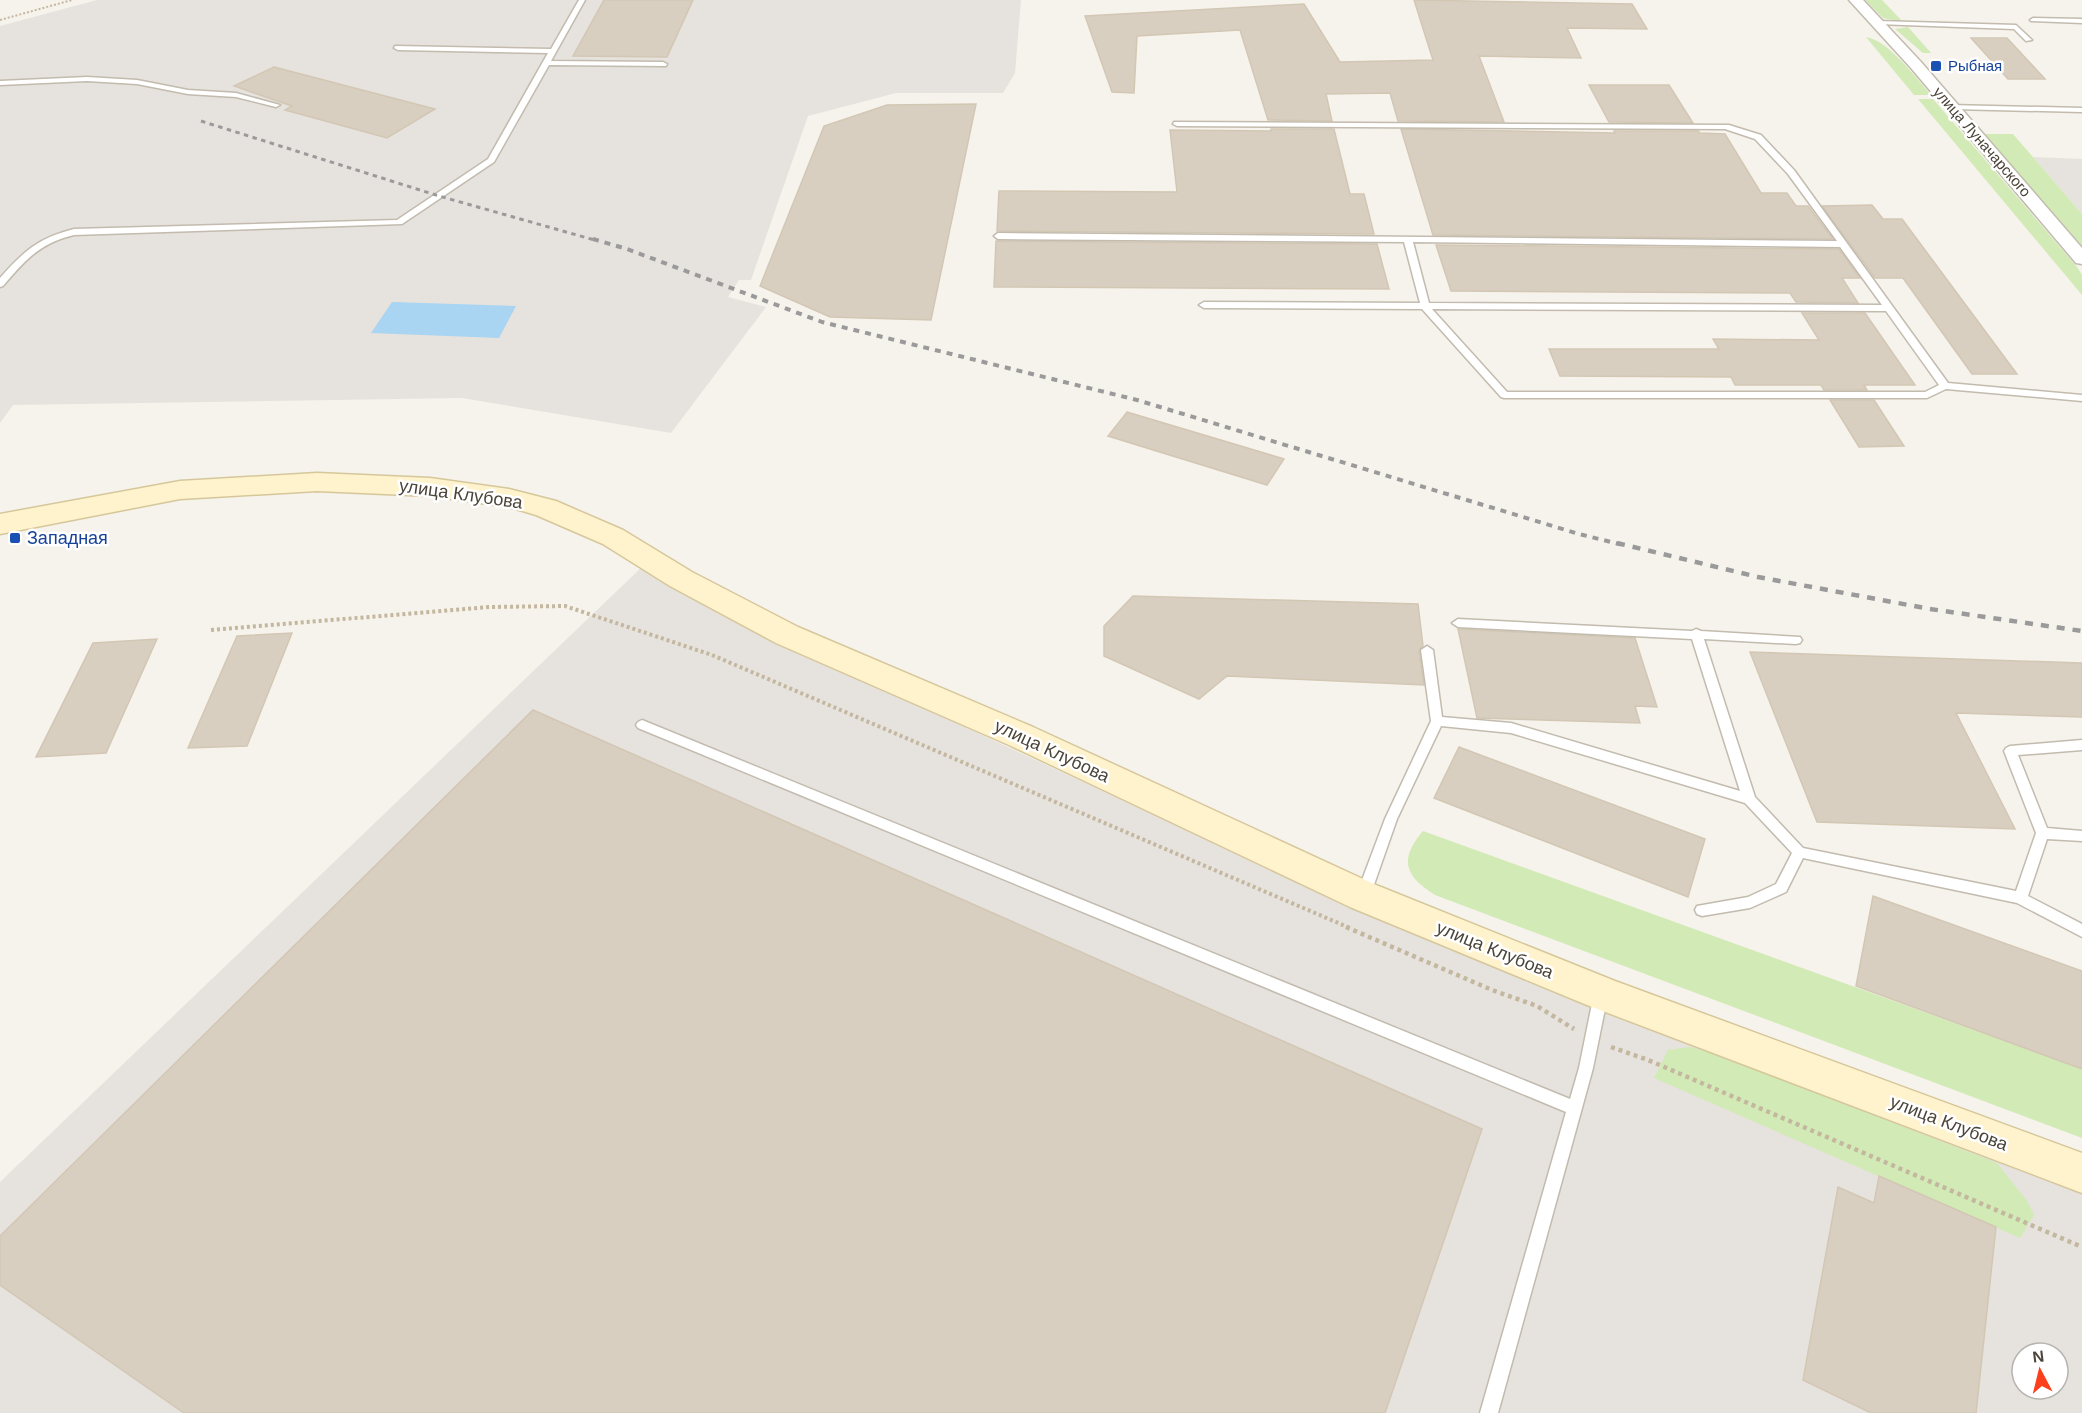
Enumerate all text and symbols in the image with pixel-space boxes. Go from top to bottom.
place label: Рыбная [1948,57,2002,74]
marker: Рыбная [1929,59,1943,73]
street label: улица Луначарского [1930,83,2035,200]
street label: улица Клубова [398,475,525,513]
place label: Западная [27,528,108,548]
marker: Западная [8,531,22,545]
street label: улица Клубова [991,716,1113,787]
street label: улица Клубова [1434,917,1557,983]
street label: улица Клубова [1887,1091,2012,1155]
north arrow [2010,1341,2070,1401]
text: N [2031,1347,2045,1366]

